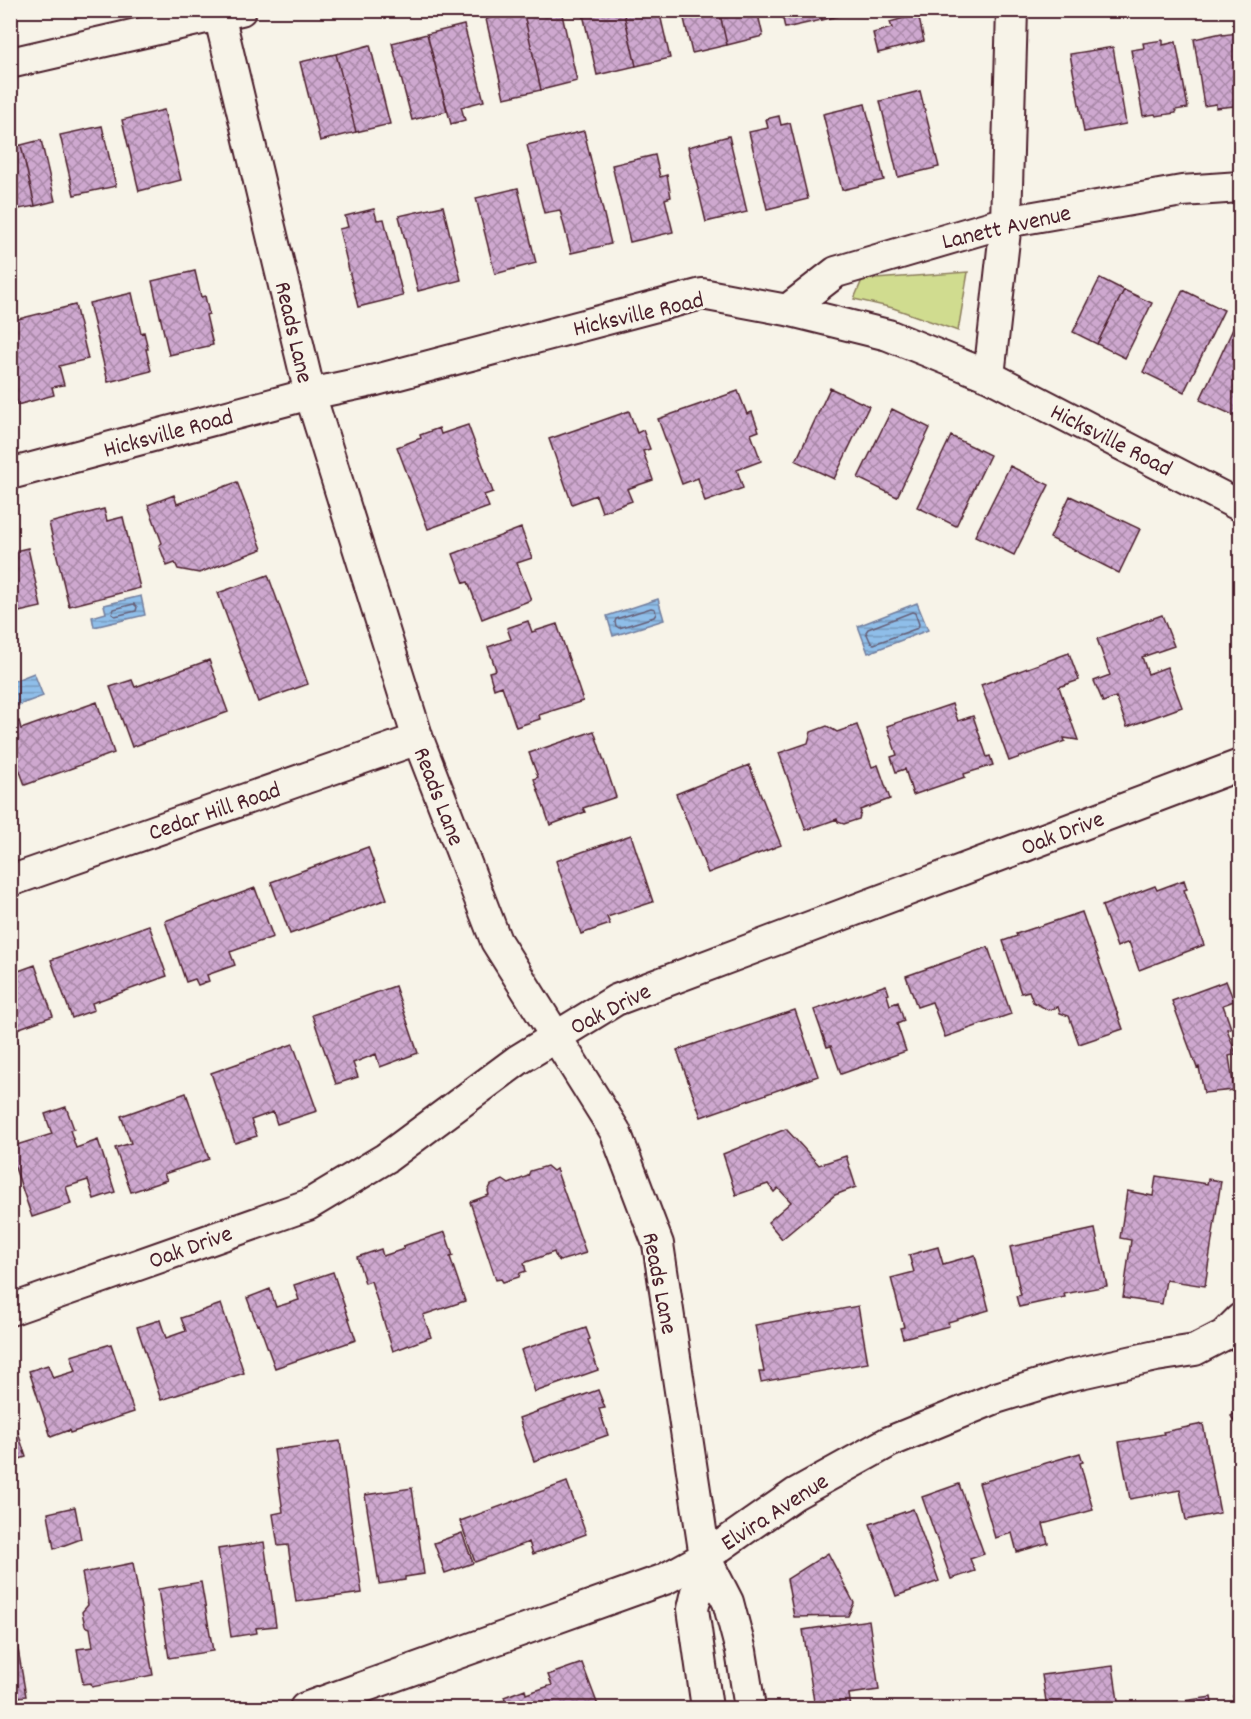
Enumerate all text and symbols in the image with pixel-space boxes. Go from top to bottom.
street label: Lanett Avenue [939,198,1075,260]
street label: Reads Lane [264,279,320,387]
street label: Hicksville Road [570,284,707,347]
street label: Hicksville Road [1044,396,1178,487]
street label: Hicksville Road [100,401,237,469]
street label: Reads Lane [403,743,472,851]
street label: Cedar Hill Road [144,774,286,851]
street label: Oak Drive [1017,803,1110,866]
street label: Oak Drive [565,976,658,1045]
street label: Oak Drive [145,1218,238,1280]
street label: Reads Lane [632,1230,685,1337]
street label: Elvira Avenue [715,1466,836,1561]

